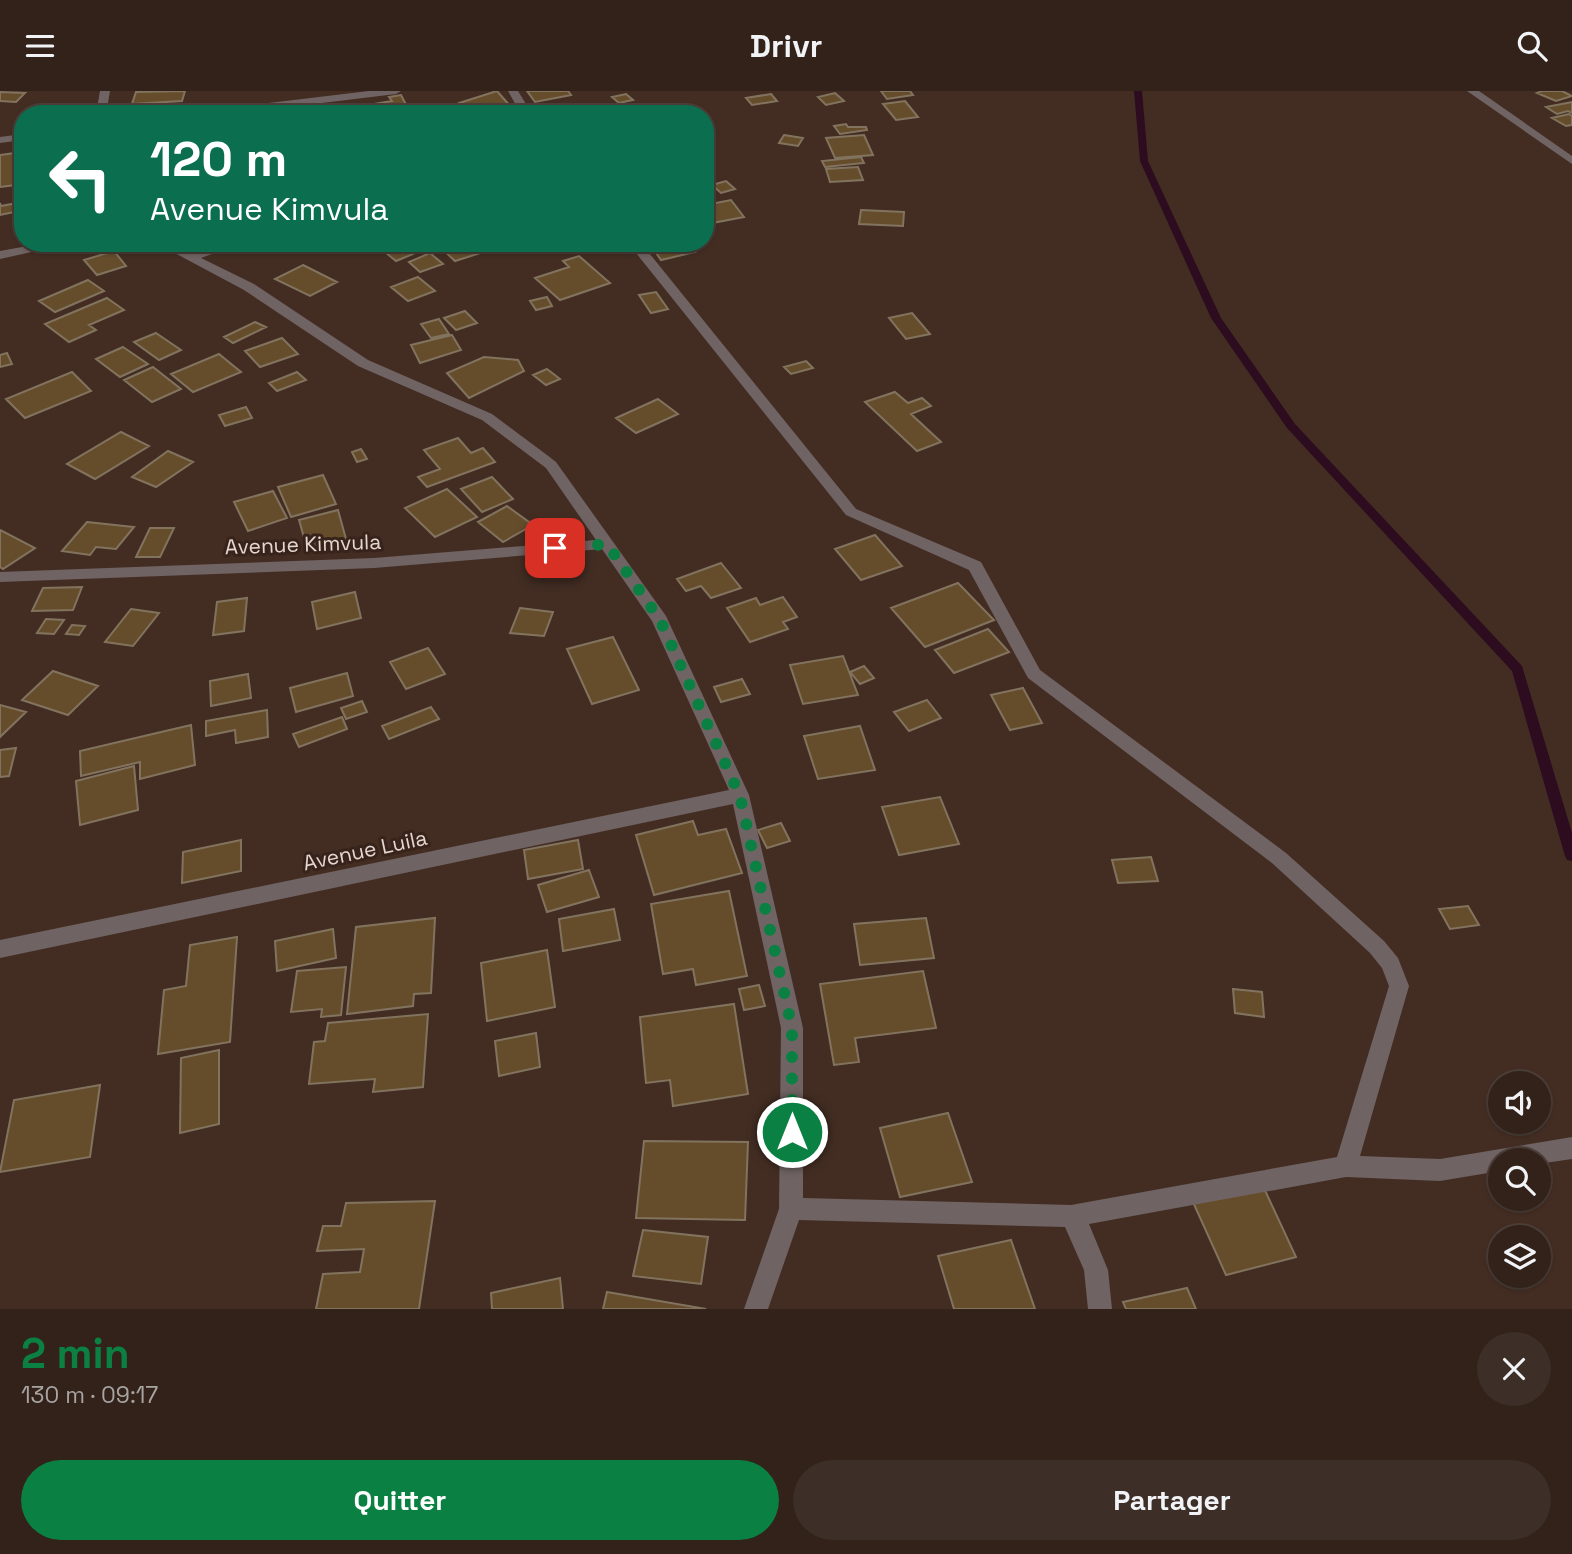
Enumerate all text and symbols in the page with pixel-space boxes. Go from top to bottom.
text: Drivr [750,26,822,66]
icon: menu [21,27,59,65]
icon: search [1513,27,1551,65]
text: 120 m [150,128,287,190]
icon: left [35,133,126,224]
text: Avenue Kimvula [150,189,389,229]
pin [525,518,585,578]
street label: Avenue Kimvula [224,528,382,560]
icon: arrive [536,529,574,567]
street label: Avenue Luila [300,824,430,876]
map controls [1488,1071,1551,1288]
button: sound [1488,1071,1551,1134]
position arrow [755,1095,829,1169]
button: search [1488,1148,1551,1211]
button: layers [1488,1225,1551,1288]
text: 2 min [21,1327,130,1380]
button: close [1477,1332,1551,1406]
text: 130 m · 09:17 [21,1380,158,1410]
button: Quitter [21,1460,779,1540]
button: Partager [793,1460,1551,1540]

